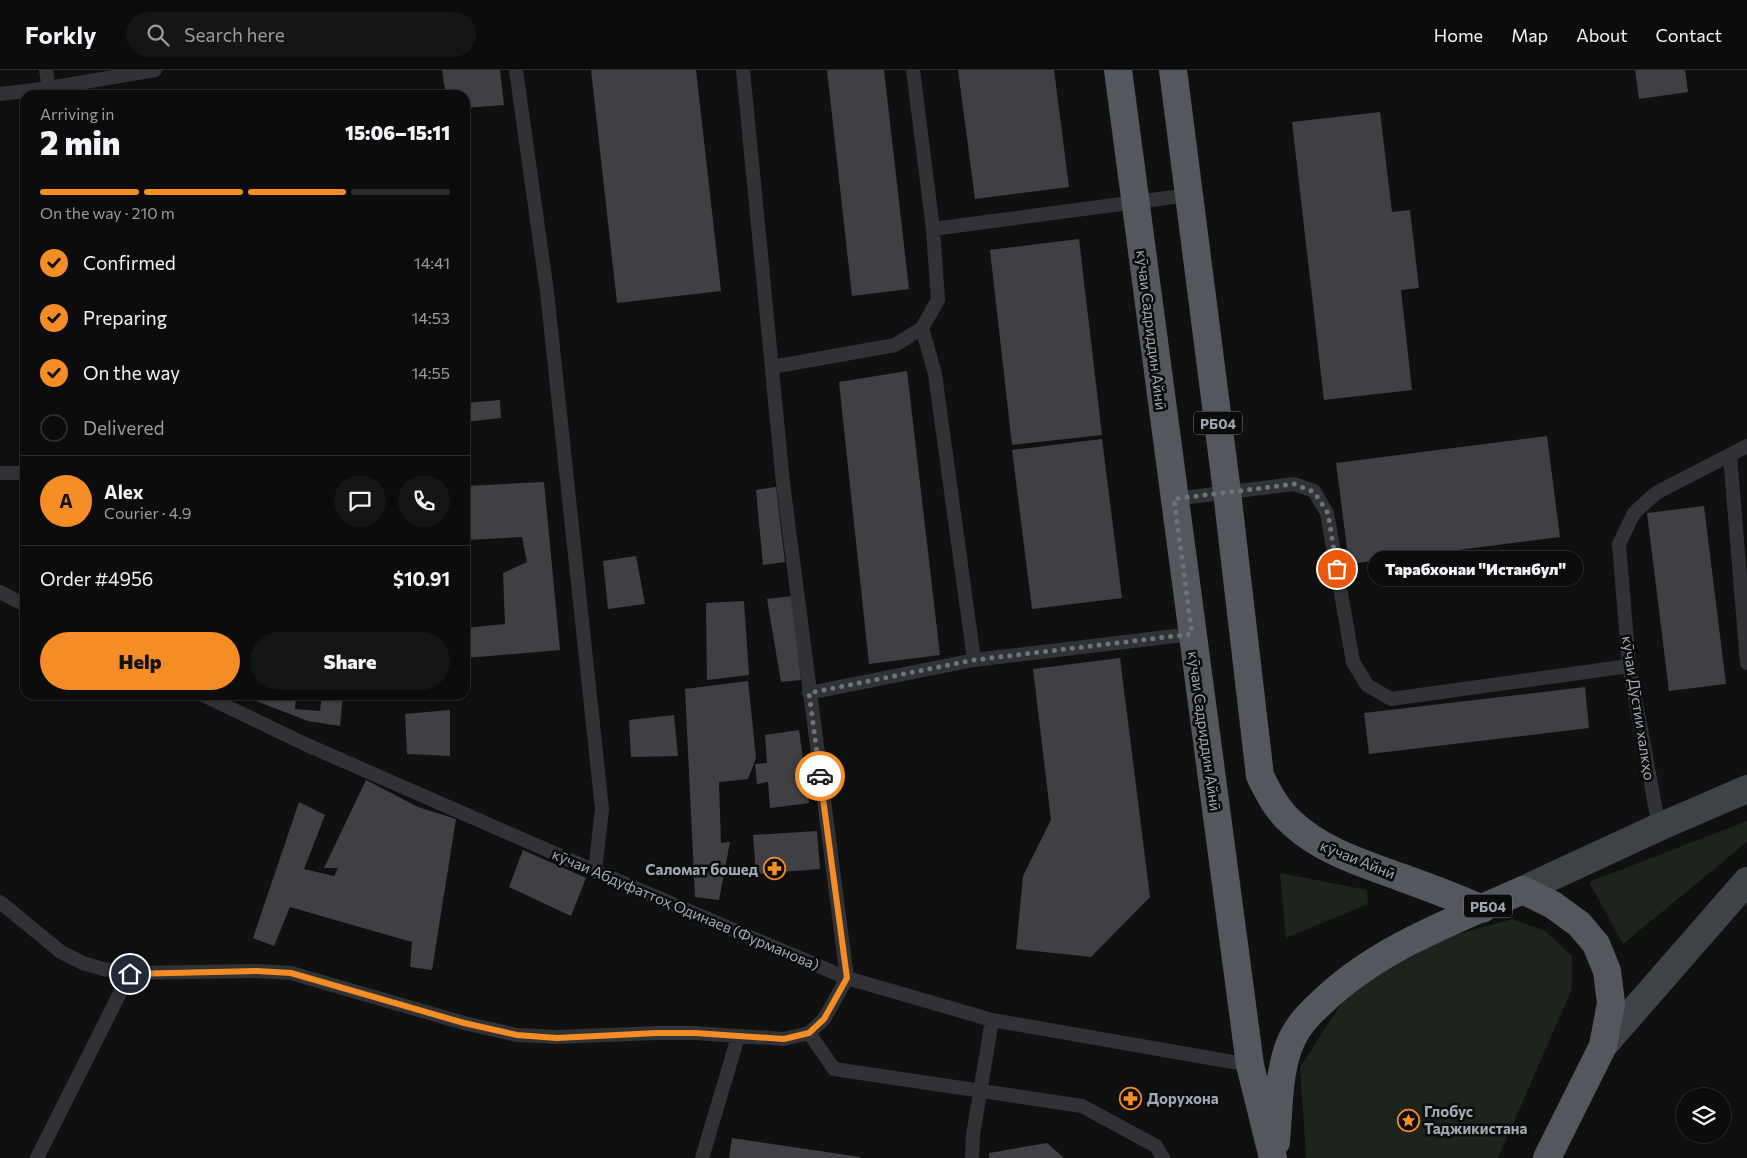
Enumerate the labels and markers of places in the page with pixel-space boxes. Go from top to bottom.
pin [1316,548,1358,590]
callout: Тарабхонаи "Истанбул" [1367,552,1582,586]
pharmacy icon: Саломат бошед [762,857,786,881]
place label: Саломат бошед [645,860,759,878]
pin [109,953,151,995]
pharmacy icon: Дорухона [1119,1086,1143,1110]
place label: Дорухона [1147,1089,1219,1107]
place label: Глобус Таджикистана [1424,1102,1527,1137]
place icon: Глобус Таджикистана [1396,1108,1420,1132]

